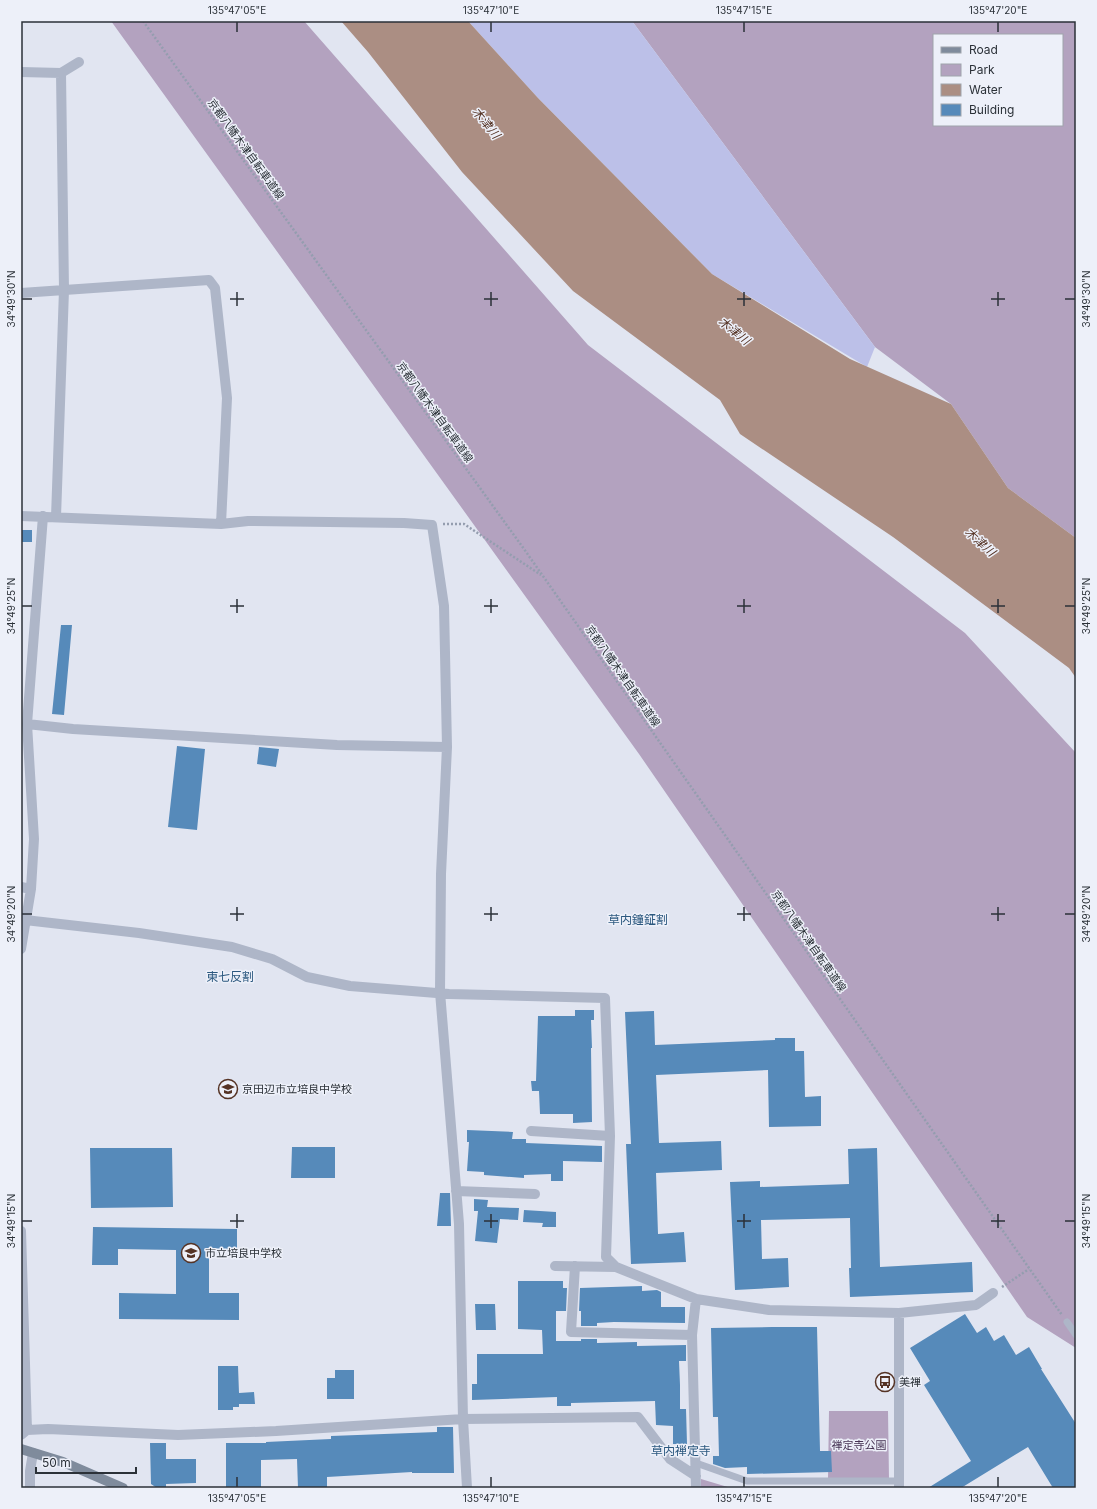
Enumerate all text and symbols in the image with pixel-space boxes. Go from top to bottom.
text: 135°47'05"E [208,4,266,16]
text: 135°47'10"E [463,4,519,16]
text: 135°47'15"E [716,4,772,16]
text: 135°47'20"E [969,4,1027,16]
legend [933,34,1063,126]
text: Road [969,42,998,57]
text: Park [969,62,995,77]
text: Water [969,82,1003,97]
street label: 京都八幡木津自転車道線 [205,96,287,202]
text: Building [969,102,1014,117]
water label: 木津川 [469,104,505,143]
text: 34°49'30"N [5,271,17,327]
text: 34°49'30"N [1080,271,1092,327]
water label: 木津川 [716,313,755,349]
street label: 京都八幡木津自転車道線 [394,359,476,465]
water label: 木津川 [962,524,1000,561]
text: 34°49'25"N [5,578,17,634]
text: 34°49'25"N [1080,578,1092,634]
street label: 京都八幡木津自転車道線 [583,622,663,730]
text: 34°49'20"N [5,886,17,942]
text: 34°49'20"N [1080,886,1092,942]
street label: 京都八幡木津自転車道線 [769,887,849,995]
district label: 草内鐘鉦割 [608,912,668,927]
district label: 東七反割 [206,969,254,984]
school or university icon: 京田辺市立培良中学校 [217,1078,239,1100]
place label: 京田辺市立培良中学校 [242,1082,352,1096]
text: 34°49'15"N [5,1194,17,1248]
text: 34°49'15"N [1080,1194,1092,1248]
school or university icon: 市立培良中学校 [180,1242,202,1264]
place label: 市立培良中学校 [205,1246,282,1260]
bus stop icon: 美禅 [874,1371,896,1393]
place label: 美禅 [899,1375,921,1389]
park label: 禅定寺公園 [832,1438,887,1452]
district label: 草内禅定寺 [651,1443,711,1458]
scale bar [36,1449,136,1475]
text: 50 m [42,1455,71,1470]
text: 135°47'05"E [208,1492,266,1504]
text: 135°47'10"E [463,1492,519,1504]
text: 135°47'15"E [716,1492,772,1504]
text: 135°47'20"E [969,1492,1027,1504]

